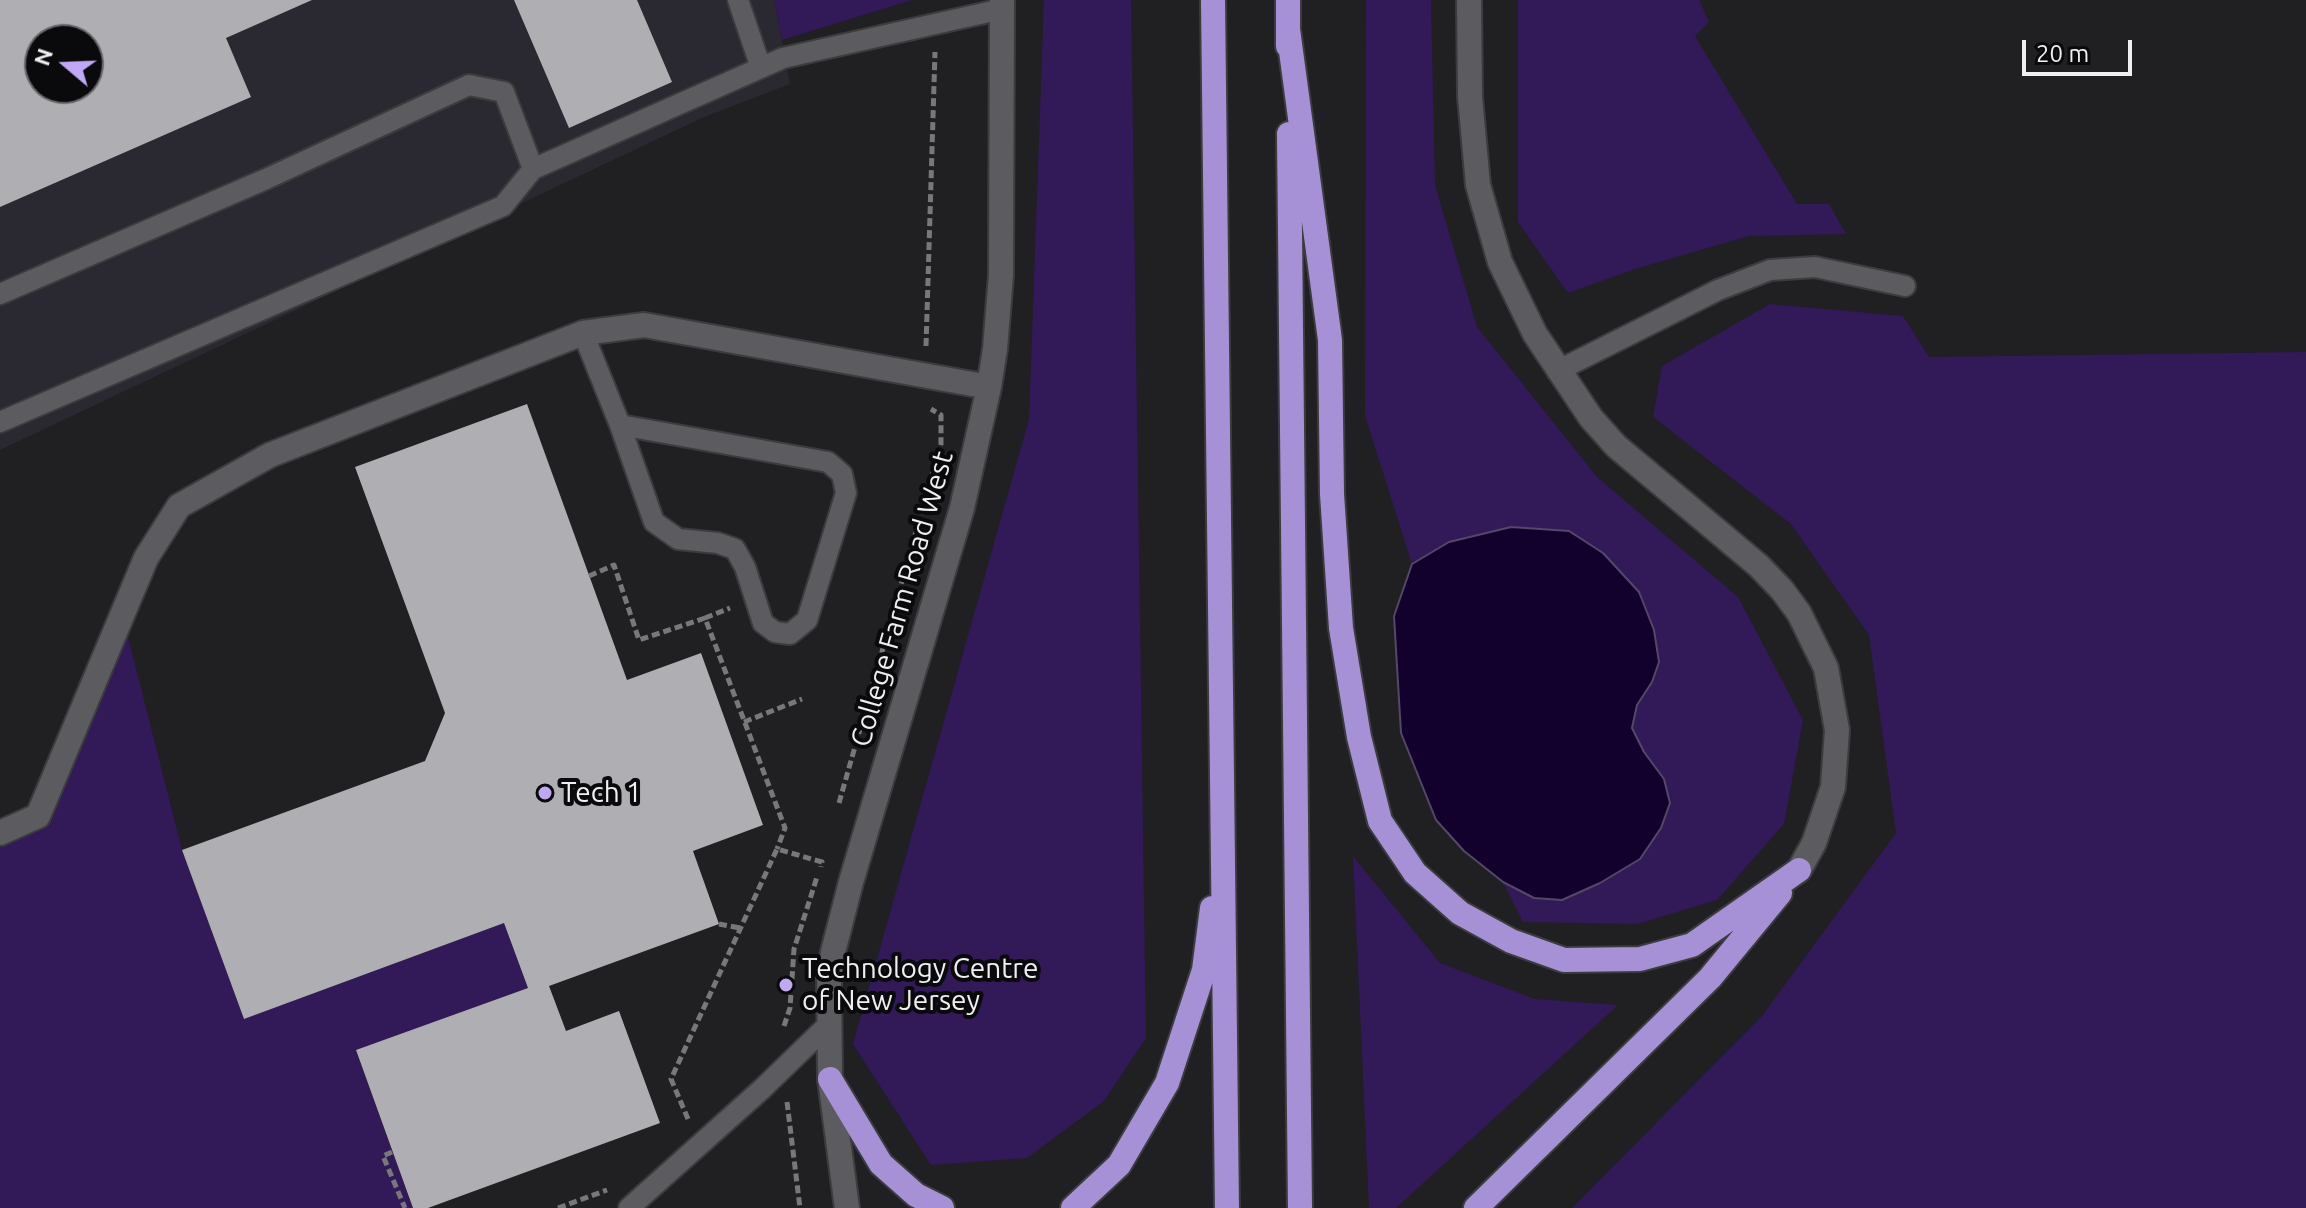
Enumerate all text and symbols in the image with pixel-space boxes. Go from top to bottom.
north arrow [24,24,104,104]
scale bar [2026,24,2136,74]
text: 20 m [2036,40,2089,67]
text: N [28,45,57,69]
street label: College Farm Road West [844,447,960,751]
place label: Tech 1 [561,776,642,810]
marker: Tech 1 [536,784,554,802]
place label: Technology Centre of New Jersey [802,952,1038,1018]
marker: Technology Centre of New Jersey [777,976,795,994]

